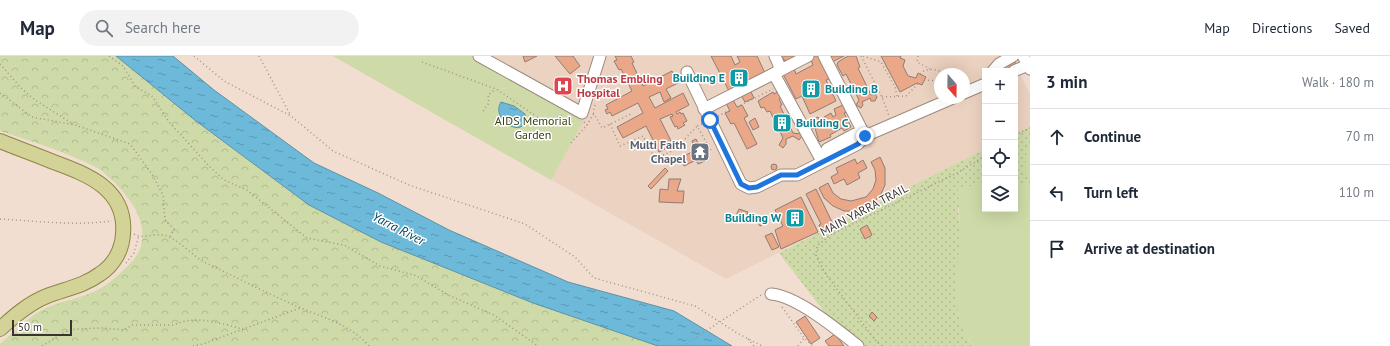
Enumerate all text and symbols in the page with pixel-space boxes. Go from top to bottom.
search box [79,10,359,46]
text: Map [20,16,55,40]
icon: search [93,17,115,39]
text: Search here [125,18,201,37]
text: Map [1204,19,1230,37]
text: Directions [1252,19,1312,37]
text: Saved [1334,19,1370,37]
building icon: Building E [728,67,750,89]
north arrow [934,68,970,104]
map controls [982,68,1018,212]
button: + [982,68,1018,104]
place label: Building E [673,70,725,85]
place label: Thomas Embling Hospital [577,71,663,100]
text: 3 min [1046,71,1087,93]
text: Walk · 180 m [1302,74,1374,91]
hospital icon: Thomas Embling Hospital [552,75,574,97]
building icon: Building B [800,78,822,100]
place label: Building B [825,81,878,96]
button: − [982,104,1018,140]
route start [701,111,719,129]
building icon: Building C [771,112,793,134]
park label: AIDS Memorial Garden [495,113,572,142]
place label: Building C [796,115,849,130]
icon: ahead [1046,126,1068,148]
route end [856,127,874,145]
text: Continue [1084,127,1141,146]
text: 70 m [1346,128,1374,145]
place label: Multi Faith Chapel [630,137,686,166]
button: locate [982,140,1018,176]
temple icon: Multi Faith Chapel [689,141,711,163]
button: layers [982,176,1018,212]
street label: MAIN YARRA TRAIL [817,180,910,239]
icon: left [1046,182,1068,204]
text: Turn left [1084,183,1138,202]
text: 110 m [1339,184,1374,201]
building icon: Building W [784,207,806,229]
water label: Yarra River [370,208,429,249]
place label: Building W [725,210,782,225]
icon: arrive [1046,238,1068,260]
text: Arrive at destination [1084,239,1215,258]
scale bar [12,318,72,337]
text: 50 m [18,320,42,334]

